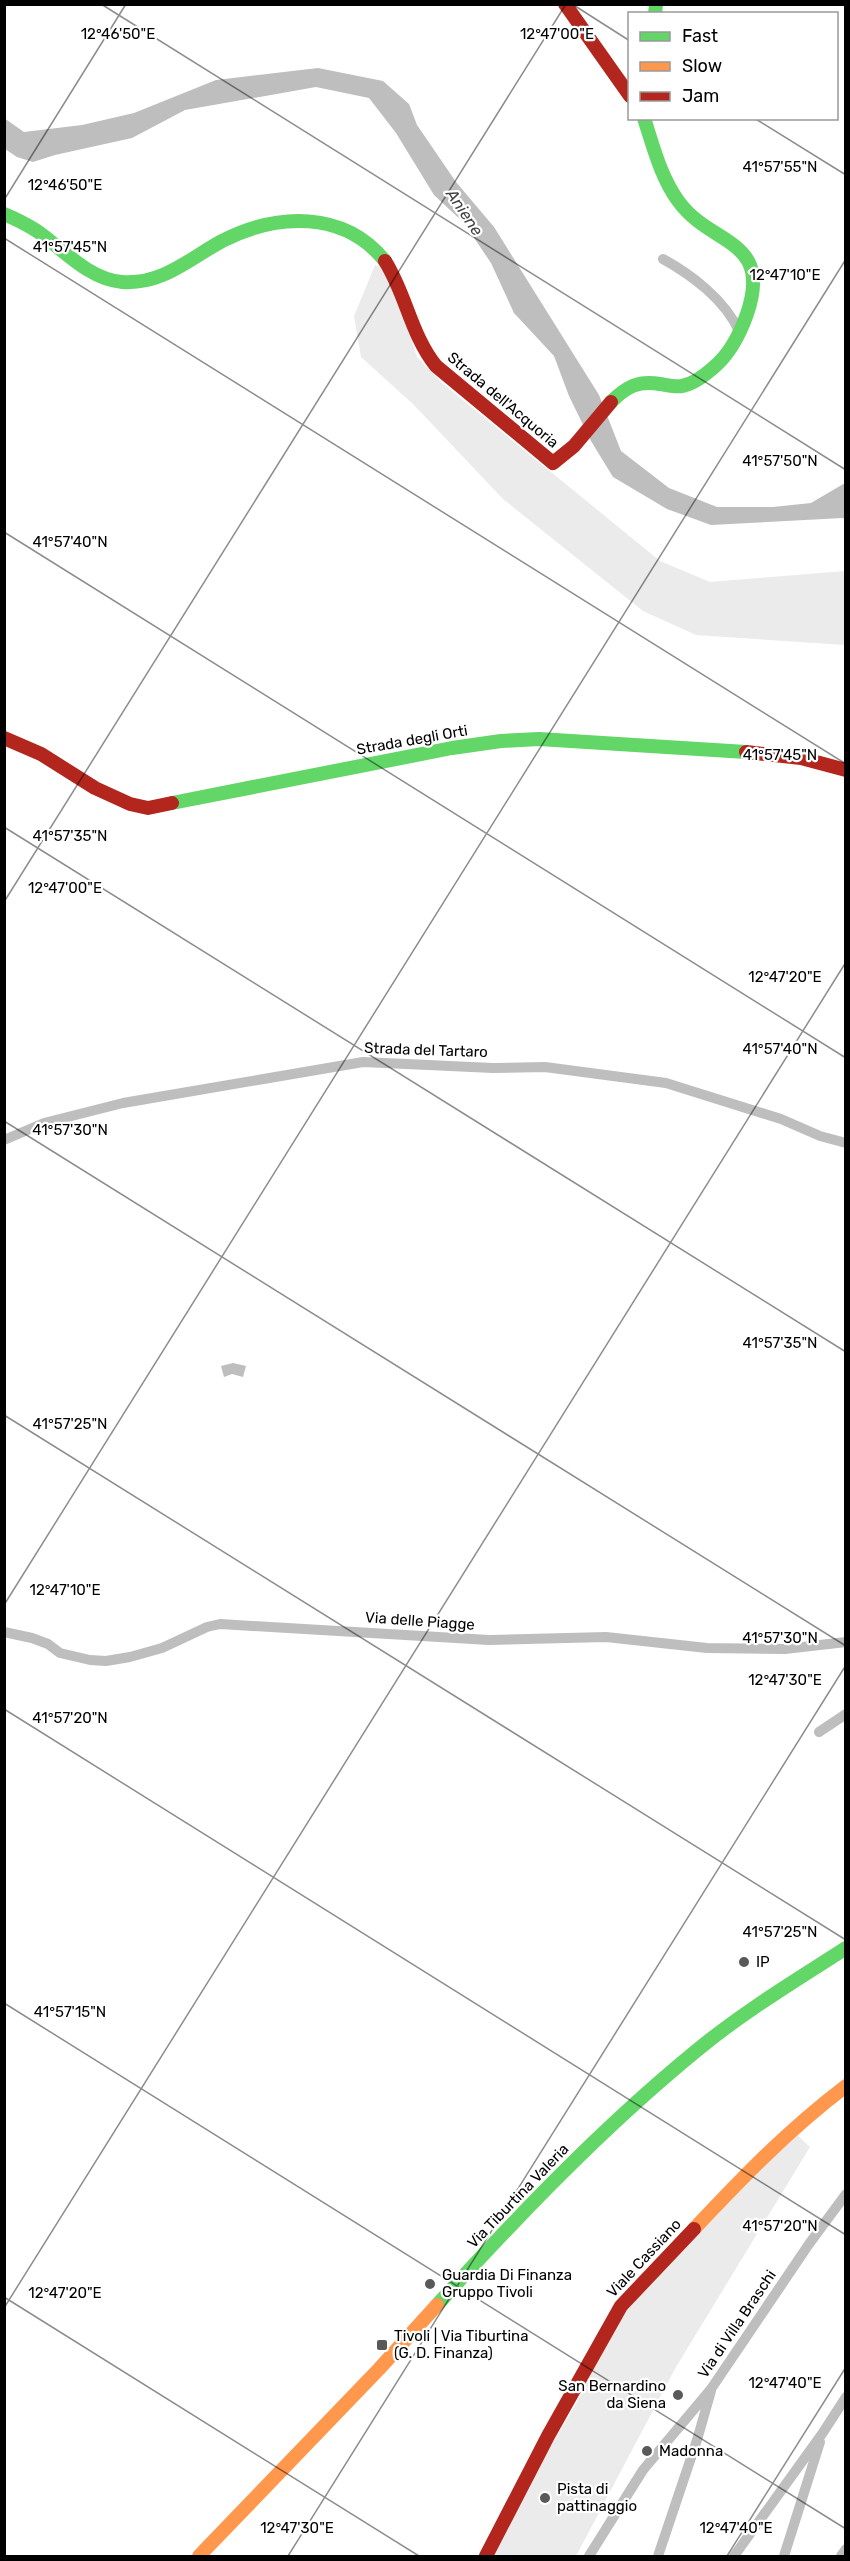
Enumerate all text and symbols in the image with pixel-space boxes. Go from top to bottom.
legend [628,12,838,120]
text: 12°46'50"E [81,25,155,43]
text: 12°47'00"E [520,25,594,43]
text: Fast [682,25,718,47]
text: Slow [682,55,722,77]
text: Jam [682,85,719,107]
text: 41°57'55"N [743,158,818,176]
text: 12°46'50"E [28,176,102,194]
water label: Aniene [442,185,487,239]
text: 41°57'45"N [33,238,107,256]
text: 12°47'10"E [749,266,821,284]
street label: Strada dell'Acquoria [444,348,562,452]
text: 41°57'50"N [742,452,818,470]
text: 41°57'40"N [32,533,108,551]
street label: Strada degli Orti [355,721,469,759]
text: 41°57'45"N [743,746,817,764]
text: 41°57'35"N [32,827,108,845]
text: 12°47'00"E [28,879,102,897]
text: 12°47'20"E [748,968,822,986]
street label: Strada del Tartaro [364,1039,488,1061]
text: 41°57'40"N [742,1040,818,1058]
text: 41°57'30"N [32,1121,108,1139]
text: 41°57'35"N [742,1334,818,1352]
text: 41°57'25"N [33,1415,107,1433]
text: 12°47'10"E [29,1581,101,1599]
street label: Via delle Piagge [365,1608,475,1634]
text: 41°57'30"N [742,1629,818,1647]
text: 12°47'30"E [748,1671,822,1689]
text: 41°57'20"N [32,1709,108,1727]
text: 41°57'25"N [743,1923,817,1941]
place label: IP [756,1953,770,1971]
marker: IP [737,1955,751,1969]
text: 41°57'15"N [34,2003,106,2021]
street label: Via Tiburtina Valeria [464,2140,572,2252]
street label: Viale Cassiano [603,2215,685,2301]
text: 41°57'20"N [742,2217,818,2235]
place label: Guardia Di Finanza Gruppo Tivoli [442,2266,572,2301]
street label: Via di Villa Braschi [694,2267,780,2381]
marker: Guardia Di Finanza Gruppo Tivoli [423,2277,437,2291]
text: 12°47'20"E [28,2284,102,2302]
place label: Tivoli | Via Tiburtina (G. D. Finanza) [394,2327,528,2362]
marker: Tivoli | Via Tiburtina (G. D. Finanza) [375,2338,389,2352]
text: 12°47'40"E [748,2374,822,2392]
place label: San Bernardino da Siena [558,2377,666,2412]
marker: San Bernardino da Siena [671,2388,685,2402]
place label: Madonna [659,2442,723,2460]
marker: Madonna [640,2444,654,2458]
place label: Pista di pattinaggio [557,2480,637,2515]
marker: Pista di pattinaggio [538,2491,552,2505]
text: 12°47'30"E [260,2519,334,2537]
text: 12°47'40"E [699,2519,773,2537]

